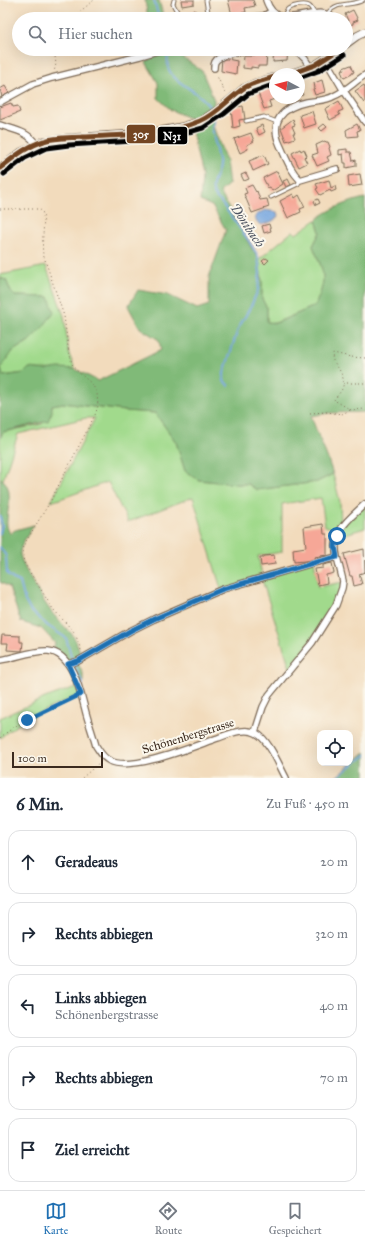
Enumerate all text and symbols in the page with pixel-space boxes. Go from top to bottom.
search box [12,12,353,56]
icon: search [26,23,48,45]
text: Hier suchen [58,25,133,43]
north arrow [269,68,305,104]
line badge: 305 [126,124,156,144]
line badge: N31 [157,126,188,145]
text: 305 [133,128,150,142]
text: N31 [163,130,182,144]
water label: Dönibach [227,201,268,251]
route start [328,527,346,545]
route end [18,711,36,729]
street label: Schönenbergstrasse [140,715,236,758]
map controls [317,730,353,766]
button: locate [317,730,353,766]
scale bar [12,750,103,769]
text: 100 m [18,752,47,765]
text: 6 Min. [16,794,63,815]
text: Zu Fuß · 450 m [266,796,349,812]
icon: ahead [17,851,39,873]
text: Geradeaus [55,853,118,871]
text: 20 m [320,854,348,870]
icon: right [17,923,39,945]
text: Rechts abbiegen [55,925,153,943]
text: 320 m [315,926,348,942]
text: Links abbiegen [55,989,147,1007]
icon: left [17,995,39,1017]
text: 40 m [319,998,348,1014]
text: Schönenbergstrasse [55,1007,159,1023]
icon: right [17,1067,39,1089]
text: Rechts abbiegen [55,1069,153,1087]
text: 70 m [320,1070,348,1086]
icon: arrive [17,1139,39,1161]
text: Ziel erreicht [55,1141,130,1159]
tab: Karte [43,1200,68,1237]
tab: Route [155,1200,182,1237]
tab: Gespeichert [269,1200,322,1237]

